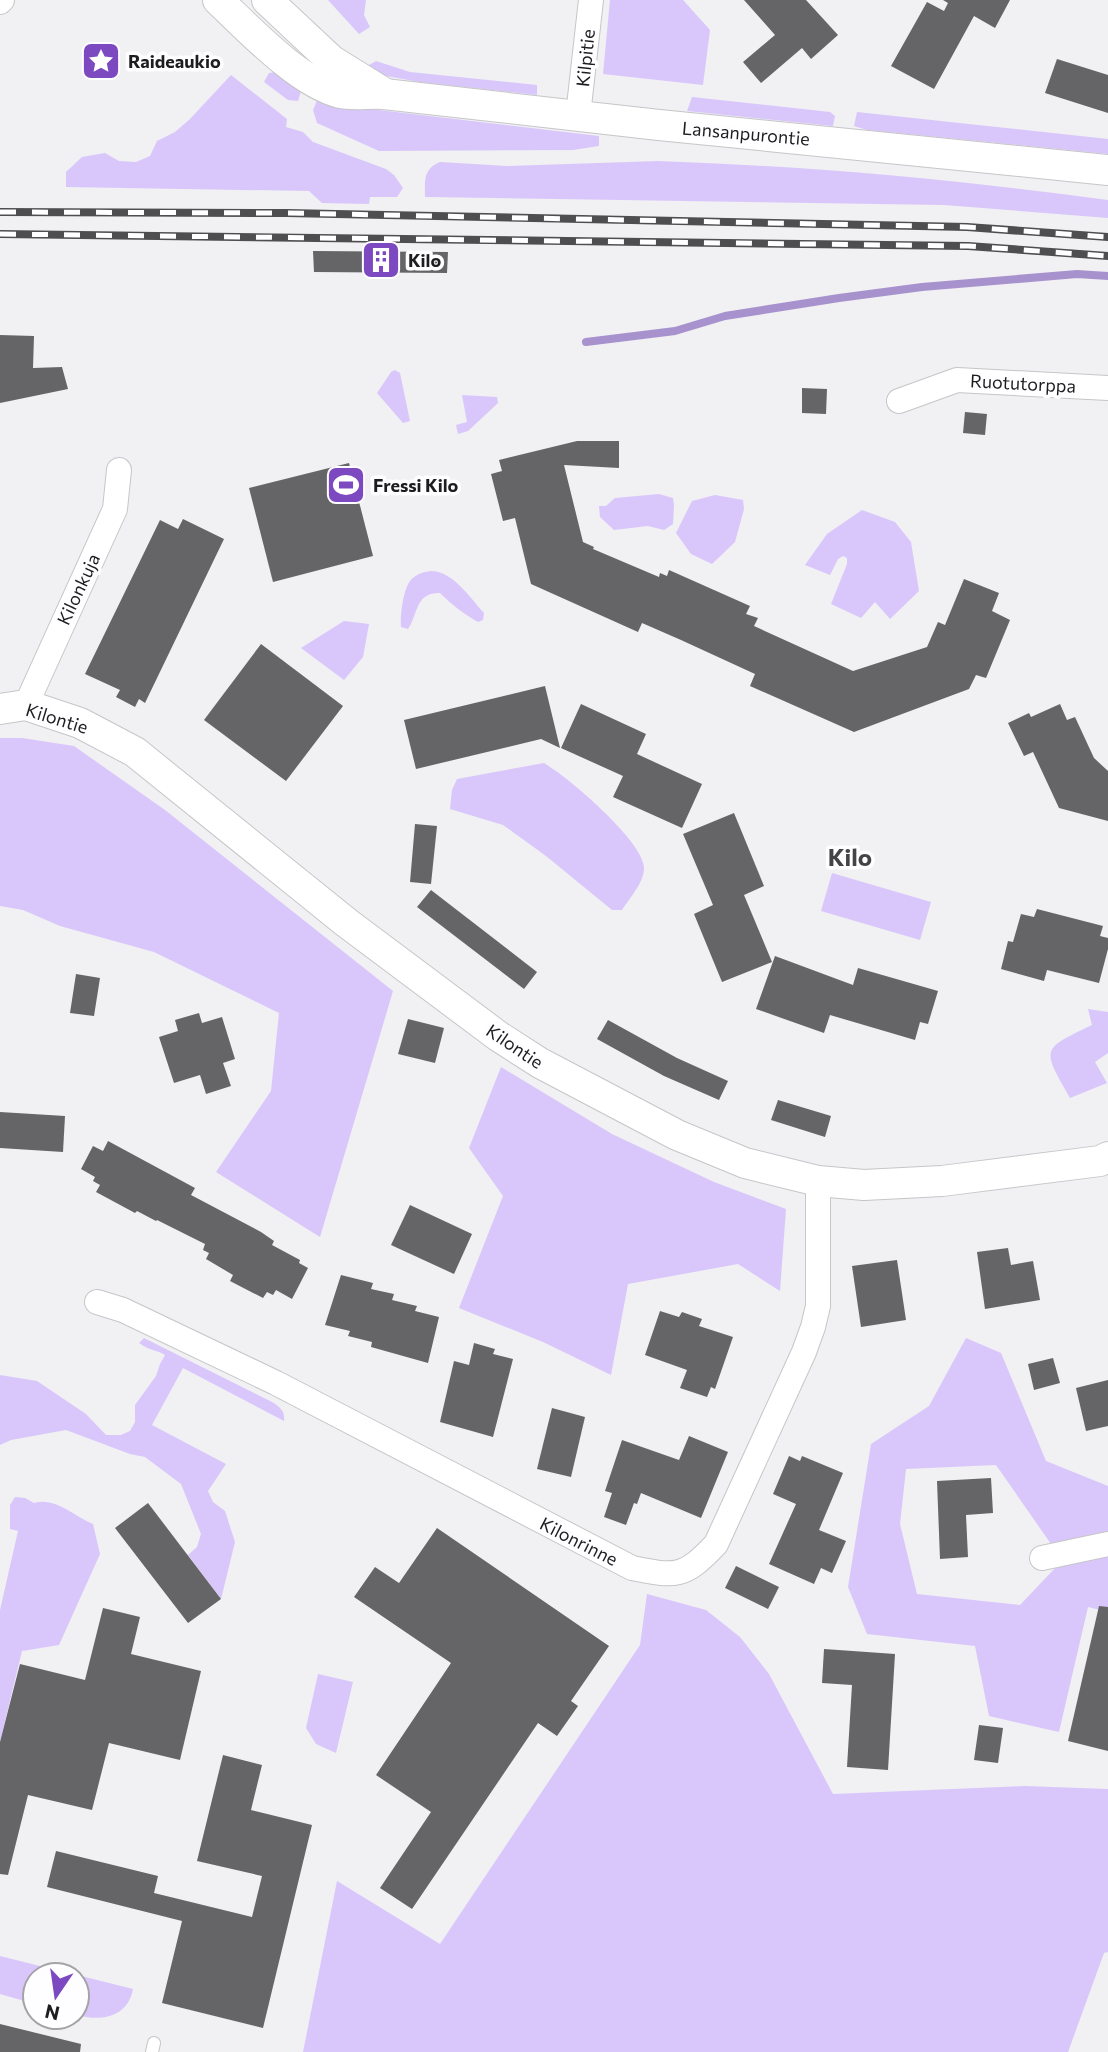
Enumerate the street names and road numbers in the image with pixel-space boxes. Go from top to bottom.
street label: Kilpitie [571,28,599,88]
street label: Lansanpurontie [681,116,811,150]
street label: Ruotutorppa [970,369,1076,397]
street label: Kilonkuja [52,550,104,628]
street label: Kilontie [23,698,91,738]
street label: Kilontie [482,1019,548,1073]
street label: Kilonrinne [536,1512,622,1570]

